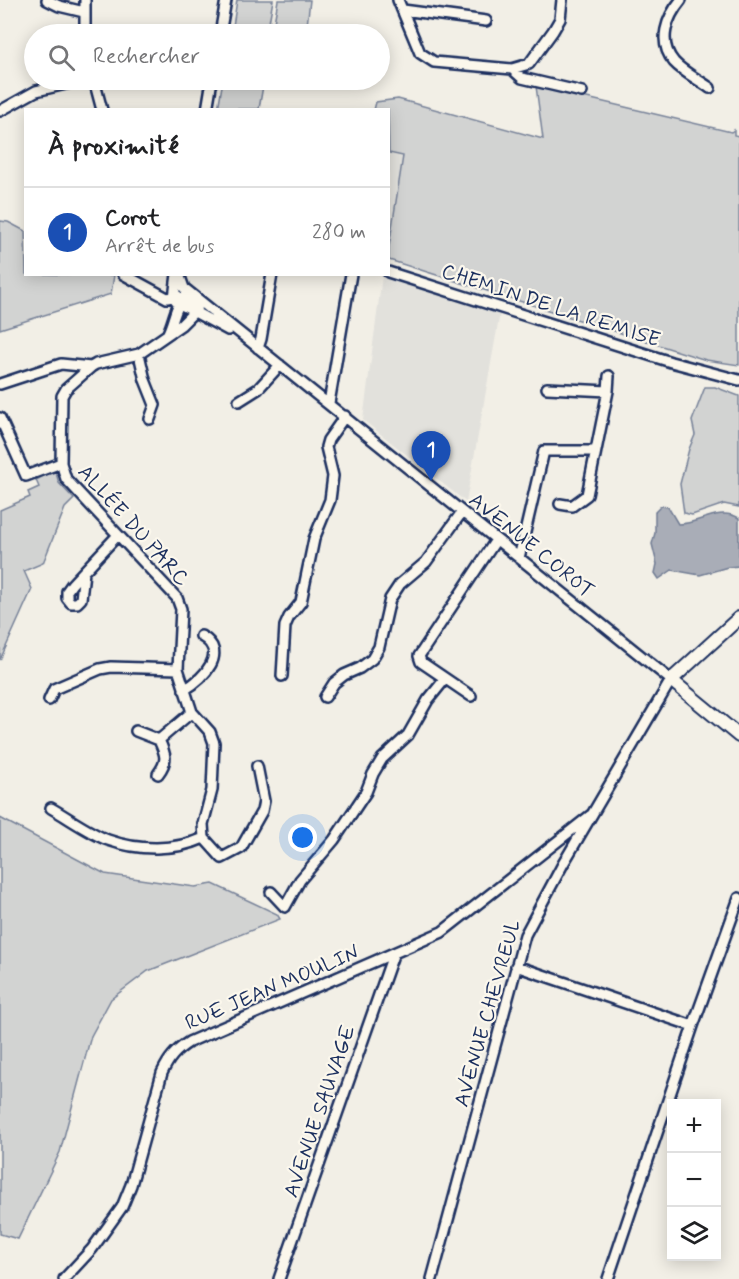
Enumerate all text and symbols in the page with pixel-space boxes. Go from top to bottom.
search box [24,24,390,90]
icon: search [45,41,78,74]
text: Rechercher [93,43,200,71]
text: À proximité [48,130,179,164]
text: Corot [105,205,161,233]
text: 1 [63,219,72,246]
text: 280 m [312,219,366,246]
text: Arrêt de bus [105,233,214,260]
street label: CHEMIN DE LA REMISE [438,257,664,355]
pin: 1 [412,432,450,481]
street label: ALLÉE DU PARC [71,459,195,593]
street label: AVENUE COROT [463,487,600,605]
your location [288,823,317,852]
street label: AVENUE CHEVREUL [448,916,528,1110]
street label: RUE JEAN MOULIN [181,939,364,1037]
street label: AVENUE SAUVAGE [277,1021,363,1201]
map controls [667,1099,721,1261]
button: + [667,1099,721,1153]
button: − [667,1153,721,1207]
button: layers [667,1207,721,1261]

